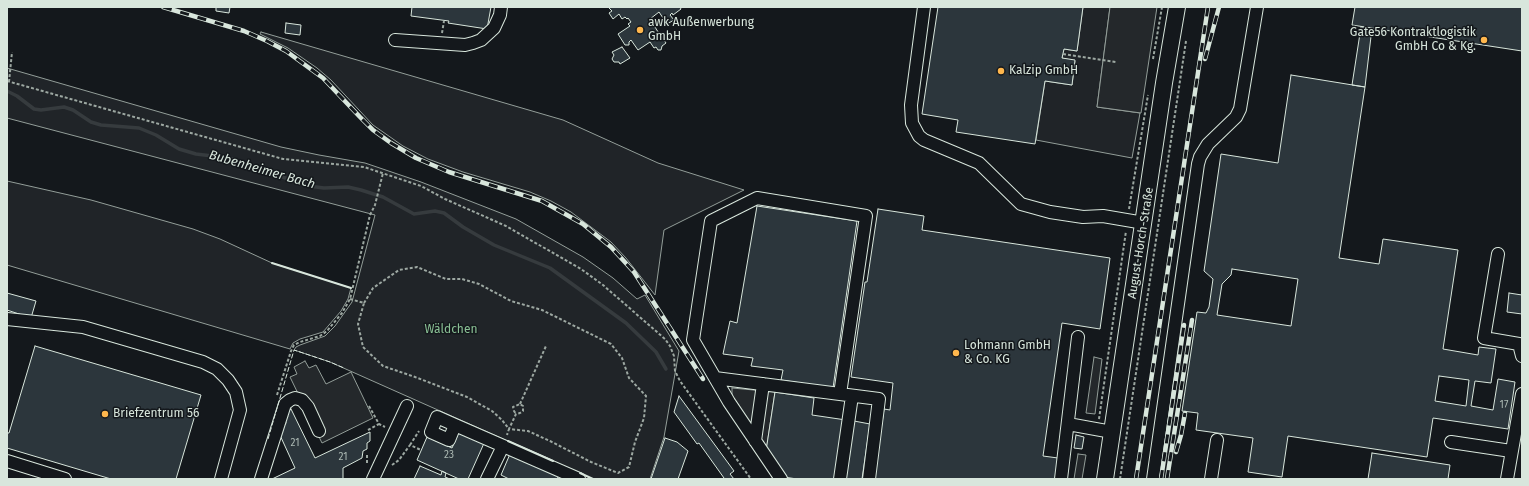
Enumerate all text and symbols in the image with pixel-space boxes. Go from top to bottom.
place label: awk Außenwerbung GmbH [648,16,754,44]
marker: awk Außenwerbung GmbH [635,25,645,35]
place label: Gate56 Kontraktlogistik GmbH Co & Kg. [1350,26,1476,54]
marker: Gate56 Kontraktlogistik GmbH Co & Kg. [1479,35,1489,45]
place label: Kalzip GmbH [1009,64,1078,78]
marker: Kalzip GmbH [996,66,1006,76]
water label: Bubenheimer Bach [207,147,317,193]
street label: August-Horch-Straße [1125,186,1157,300]
park label: Wäldchen [425,323,477,337]
place label: Lohmann GmbH & Co. KG [964,339,1051,367]
marker: Lohmann GmbH & Co. KG [951,348,961,358]
house number: 17 [1500,399,1508,411]
place label: Briefzentrum 56 [113,407,199,421]
marker: Briefzentrum 56 [100,409,110,419]
house number: 21 [290,437,300,449]
house number: 23 [444,449,454,461]
house number: 21 [338,451,348,463]

